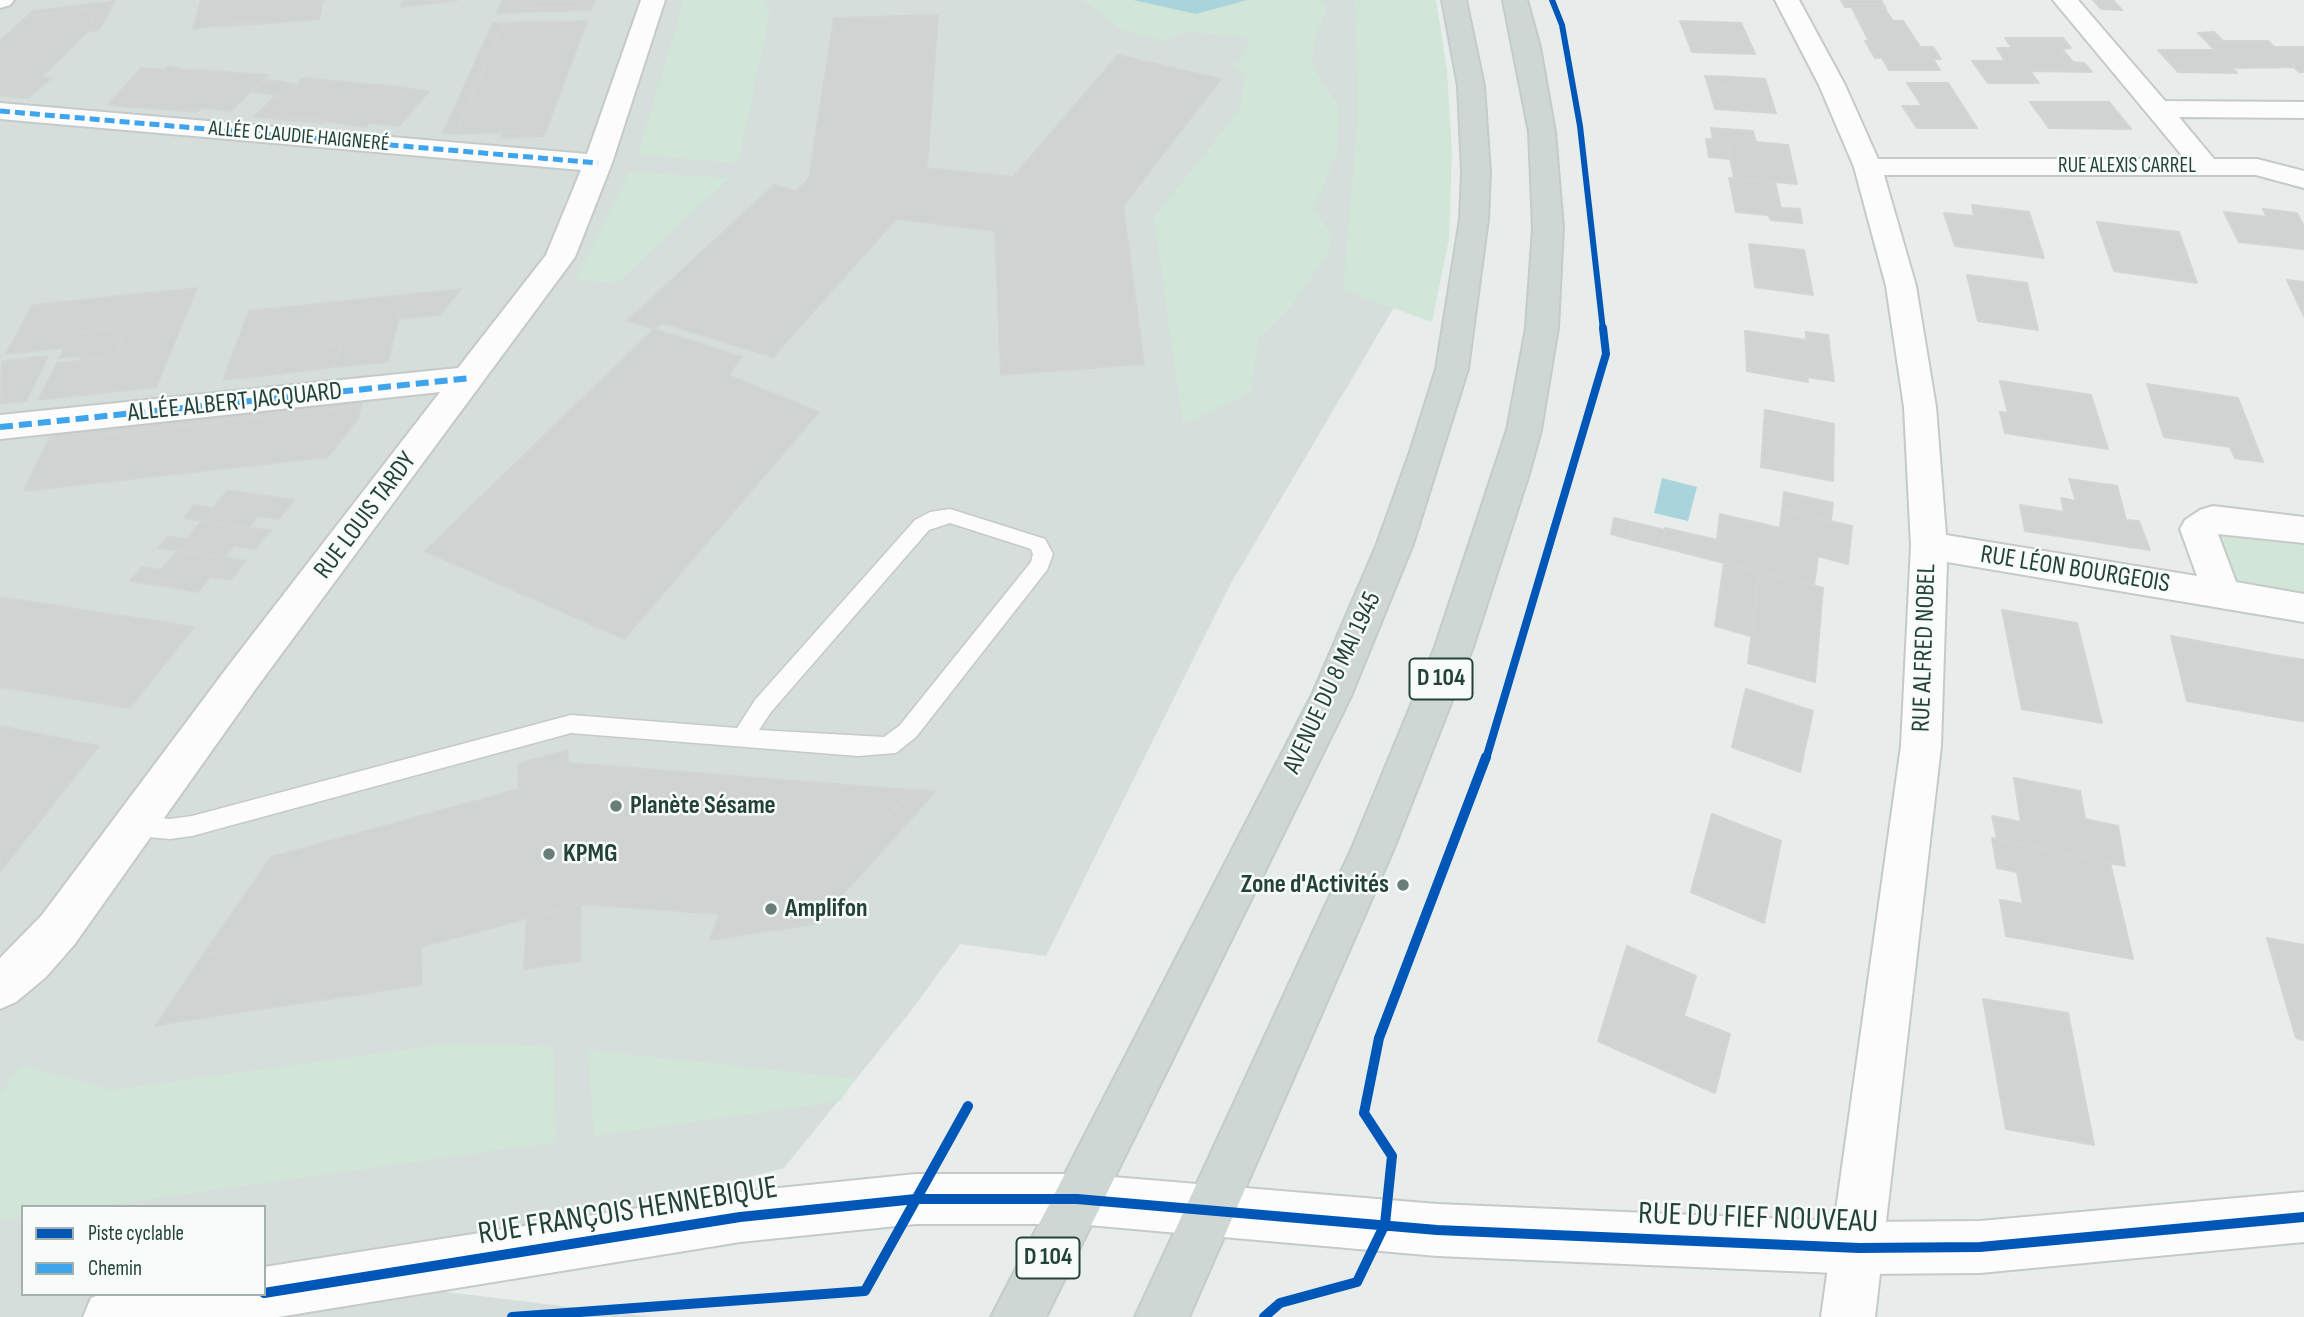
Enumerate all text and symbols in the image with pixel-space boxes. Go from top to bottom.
street label: ALLÉE CLAUDIE HAIGNERÉ [208,117,390,157]
street label: RUE ALEXIS CARREL [2058,154,2196,180]
street label: ALLÉE ALBERT JACQUARD [126,376,344,430]
street label: RUE LOUIS TARDY [308,446,424,586]
street label: RUE LÉON BOURGEOIS [1978,540,2172,600]
street label: RUE ALFRED NOBEL [1906,563,1944,733]
street label: AVENUE DU 8 MAI 1945 [1277,587,1389,779]
road number: D 104 [1410,658,1472,700]
place label: Planète Sésame [630,790,776,822]
marker: Planète Sésame [608,798,624,814]
place label: KPMG [563,838,618,870]
marker: KPMG [541,846,557,862]
place label: Zone d'Activités [1241,869,1389,901]
marker: Zone d'Activités [1395,877,1411,893]
place label: Amplifon [785,893,868,925]
marker: Amplifon [763,901,779,917]
street label: RUE FRANÇOIS HENNEBIQUE [475,1169,781,1255]
street label: RUE DU FIEF NOUVEAU [1637,1196,1879,1242]
legend [21,1205,266,1296]
text: Piste cyclable [88,1221,184,1246]
road number: D 104 [1016,1238,1080,1278]
text: Chemin [88,1256,142,1281]

